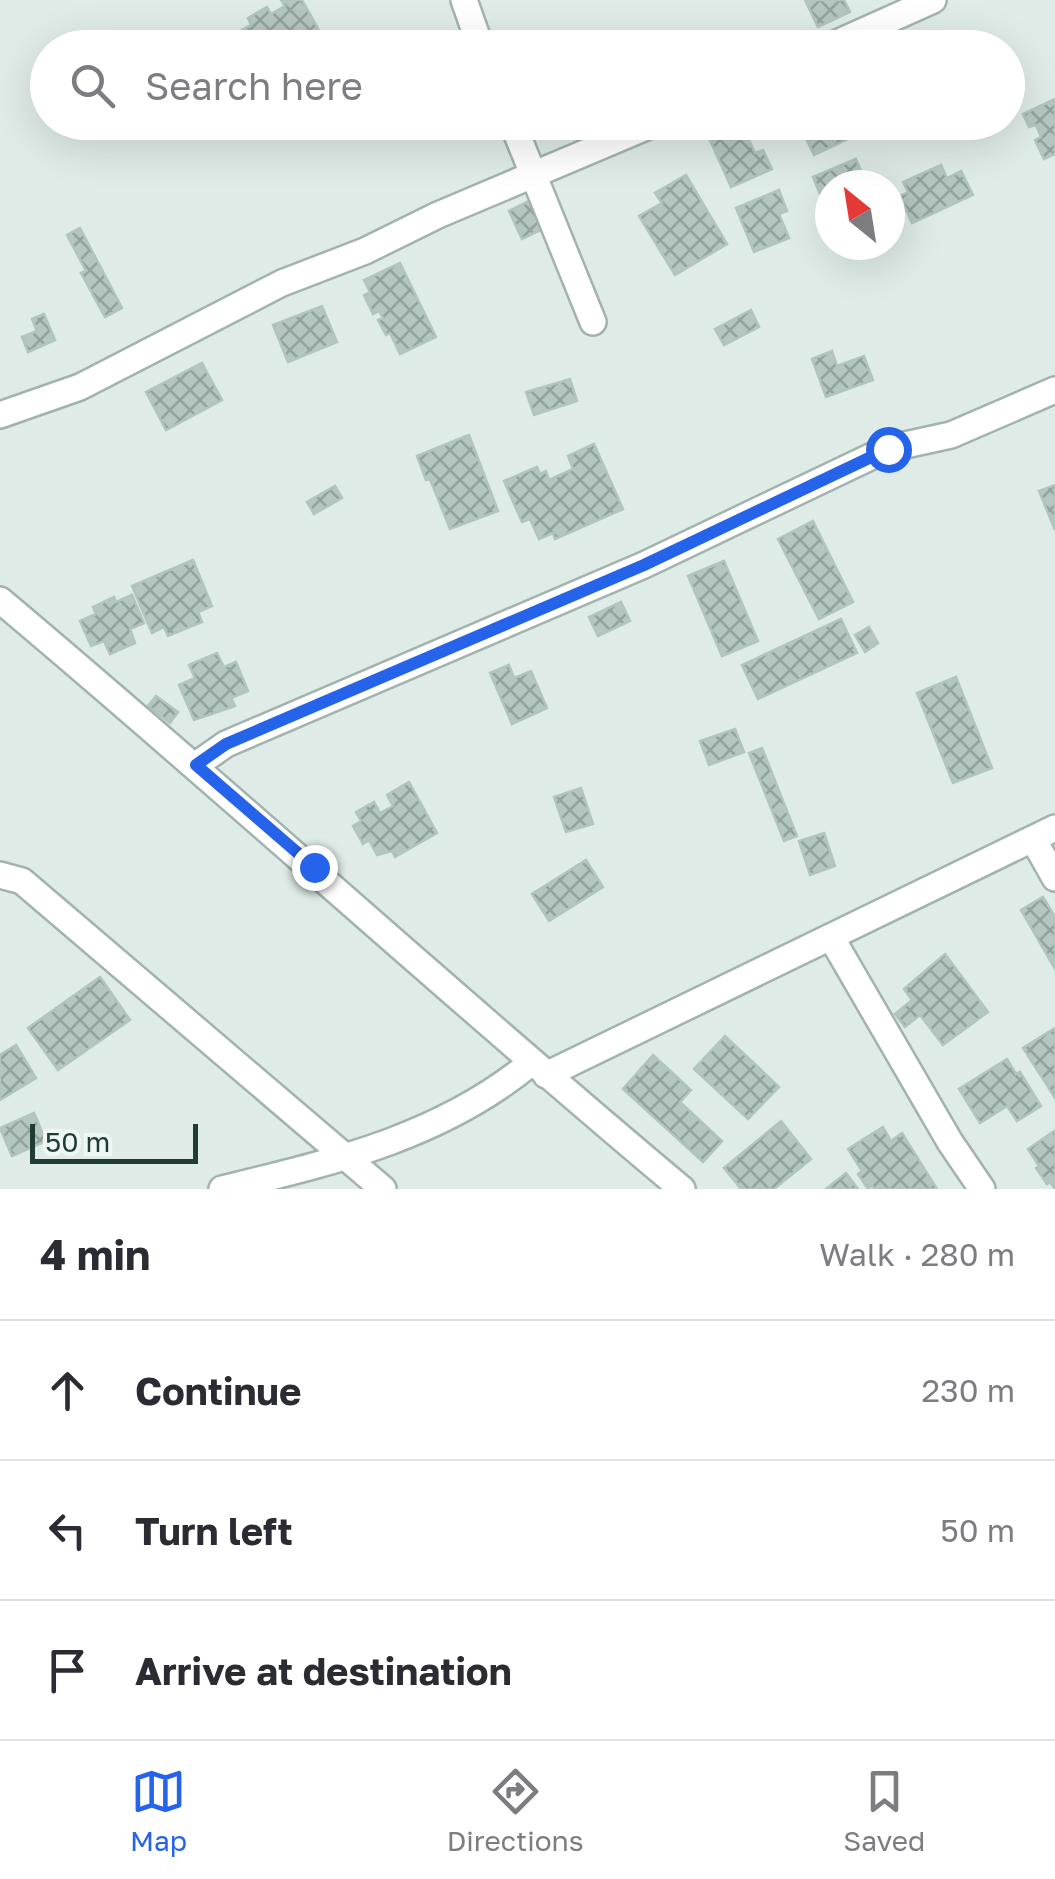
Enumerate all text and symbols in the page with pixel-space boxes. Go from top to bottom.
search box [30,30,1025,140]
icon: search [65,58,120,113]
text: Search here [145,63,363,108]
north arrow [815,170,905,260]
route start [866,427,912,473]
route end [292,845,338,891]
scale bar [30,1119,198,1164]
text: 50 m [45,1125,110,1158]
text: 4 min [40,1229,150,1279]
text: Walk · 280 m [819,1235,1015,1273]
icon: ahead [40,1363,95,1418]
text: Continue [135,1368,301,1413]
text: 230 m [922,1371,1015,1409]
icon: left [40,1503,95,1558]
text: Turn left [135,1508,293,1553]
text: 50 m [940,1511,1015,1549]
icon: arrive [40,1643,95,1698]
text: Arrive at destination [135,1648,512,1693]
tab: Map [130,1764,187,1857]
tab: Directions [447,1764,584,1857]
tab: Saved [843,1764,925,1857]

